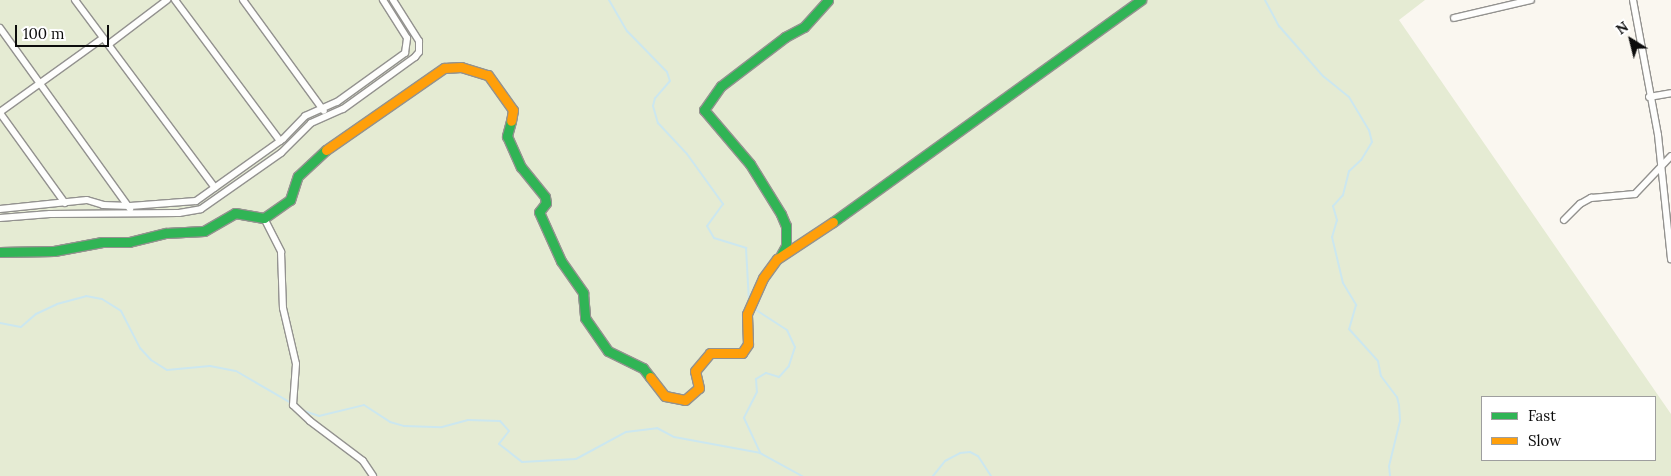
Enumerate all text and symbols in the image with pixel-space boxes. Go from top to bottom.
scale bar [18,15,111,47]
north arrow [1606,15,1656,65]
text: N [1613,17,1632,38]
text: 100 m [23,24,64,43]
legend [1481,396,1656,461]
text: Fast [1528,406,1556,425]
text: Slow [1528,431,1561,450]

